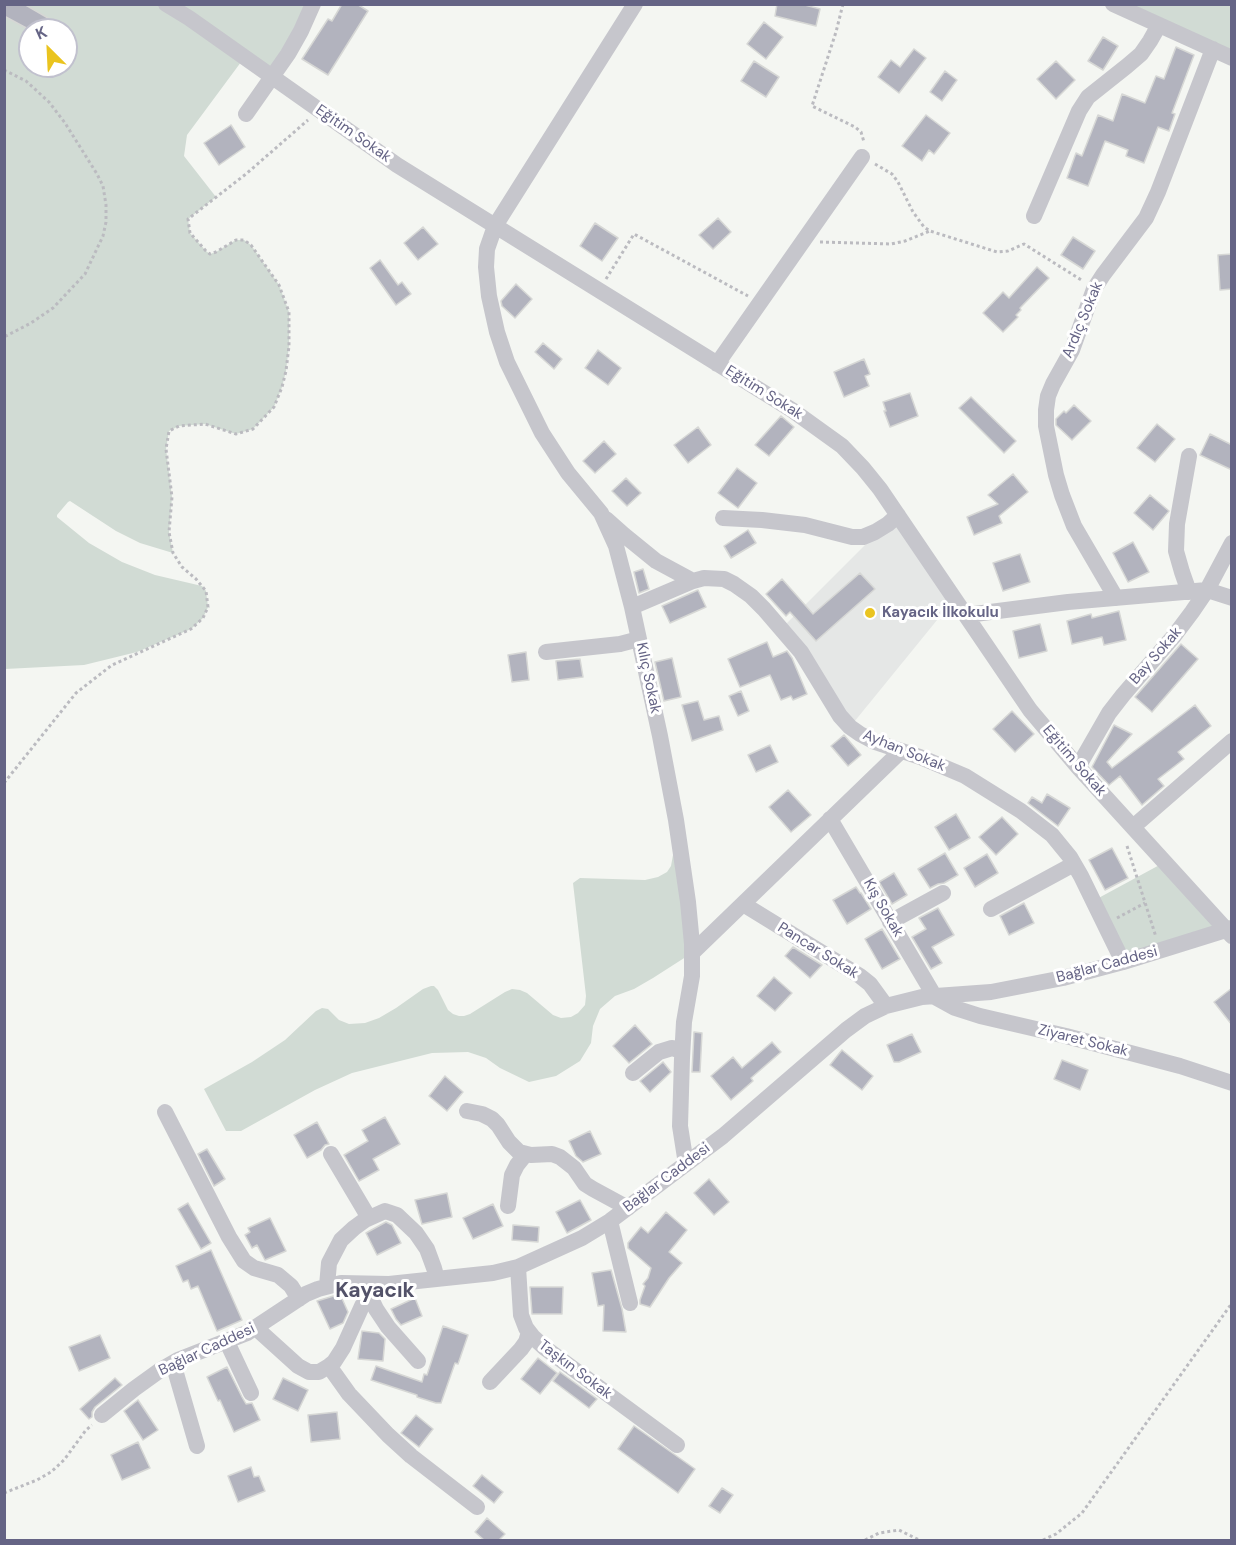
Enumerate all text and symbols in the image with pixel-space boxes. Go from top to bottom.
north arrow [18,18,78,78]
text: K [32,21,50,45]
street label: Eğitim Sokak [312,101,394,167]
street label: Ardıç Sokak [1059,279,1107,361]
street label: Eğitim Sokak [722,362,806,424]
place label: Kayacık İlkokulu [882,604,999,622]
marker: Kayacık İlkokulu [863,606,877,620]
street label: Bay Sokak [1126,624,1186,688]
street label: Kılıç Sokak [632,641,664,715]
street label: Eğitim Sokak [1038,722,1110,800]
street label: Ayhan Sokak [860,726,948,776]
street label: Kış Sokak [859,876,907,940]
street label: Pancar Sokak [774,919,862,983]
street label: Bağlar Caddesi [1054,943,1160,987]
street label: Ziyaret Sokak [1036,1021,1130,1061]
street label: Bağlar Caddesi [620,1140,714,1216]
district label: Kayacık [335,1278,415,1304]
street label: Bağlar Caddesi [156,1320,258,1380]
street label: Taşkın Sokak [535,1337,615,1403]

